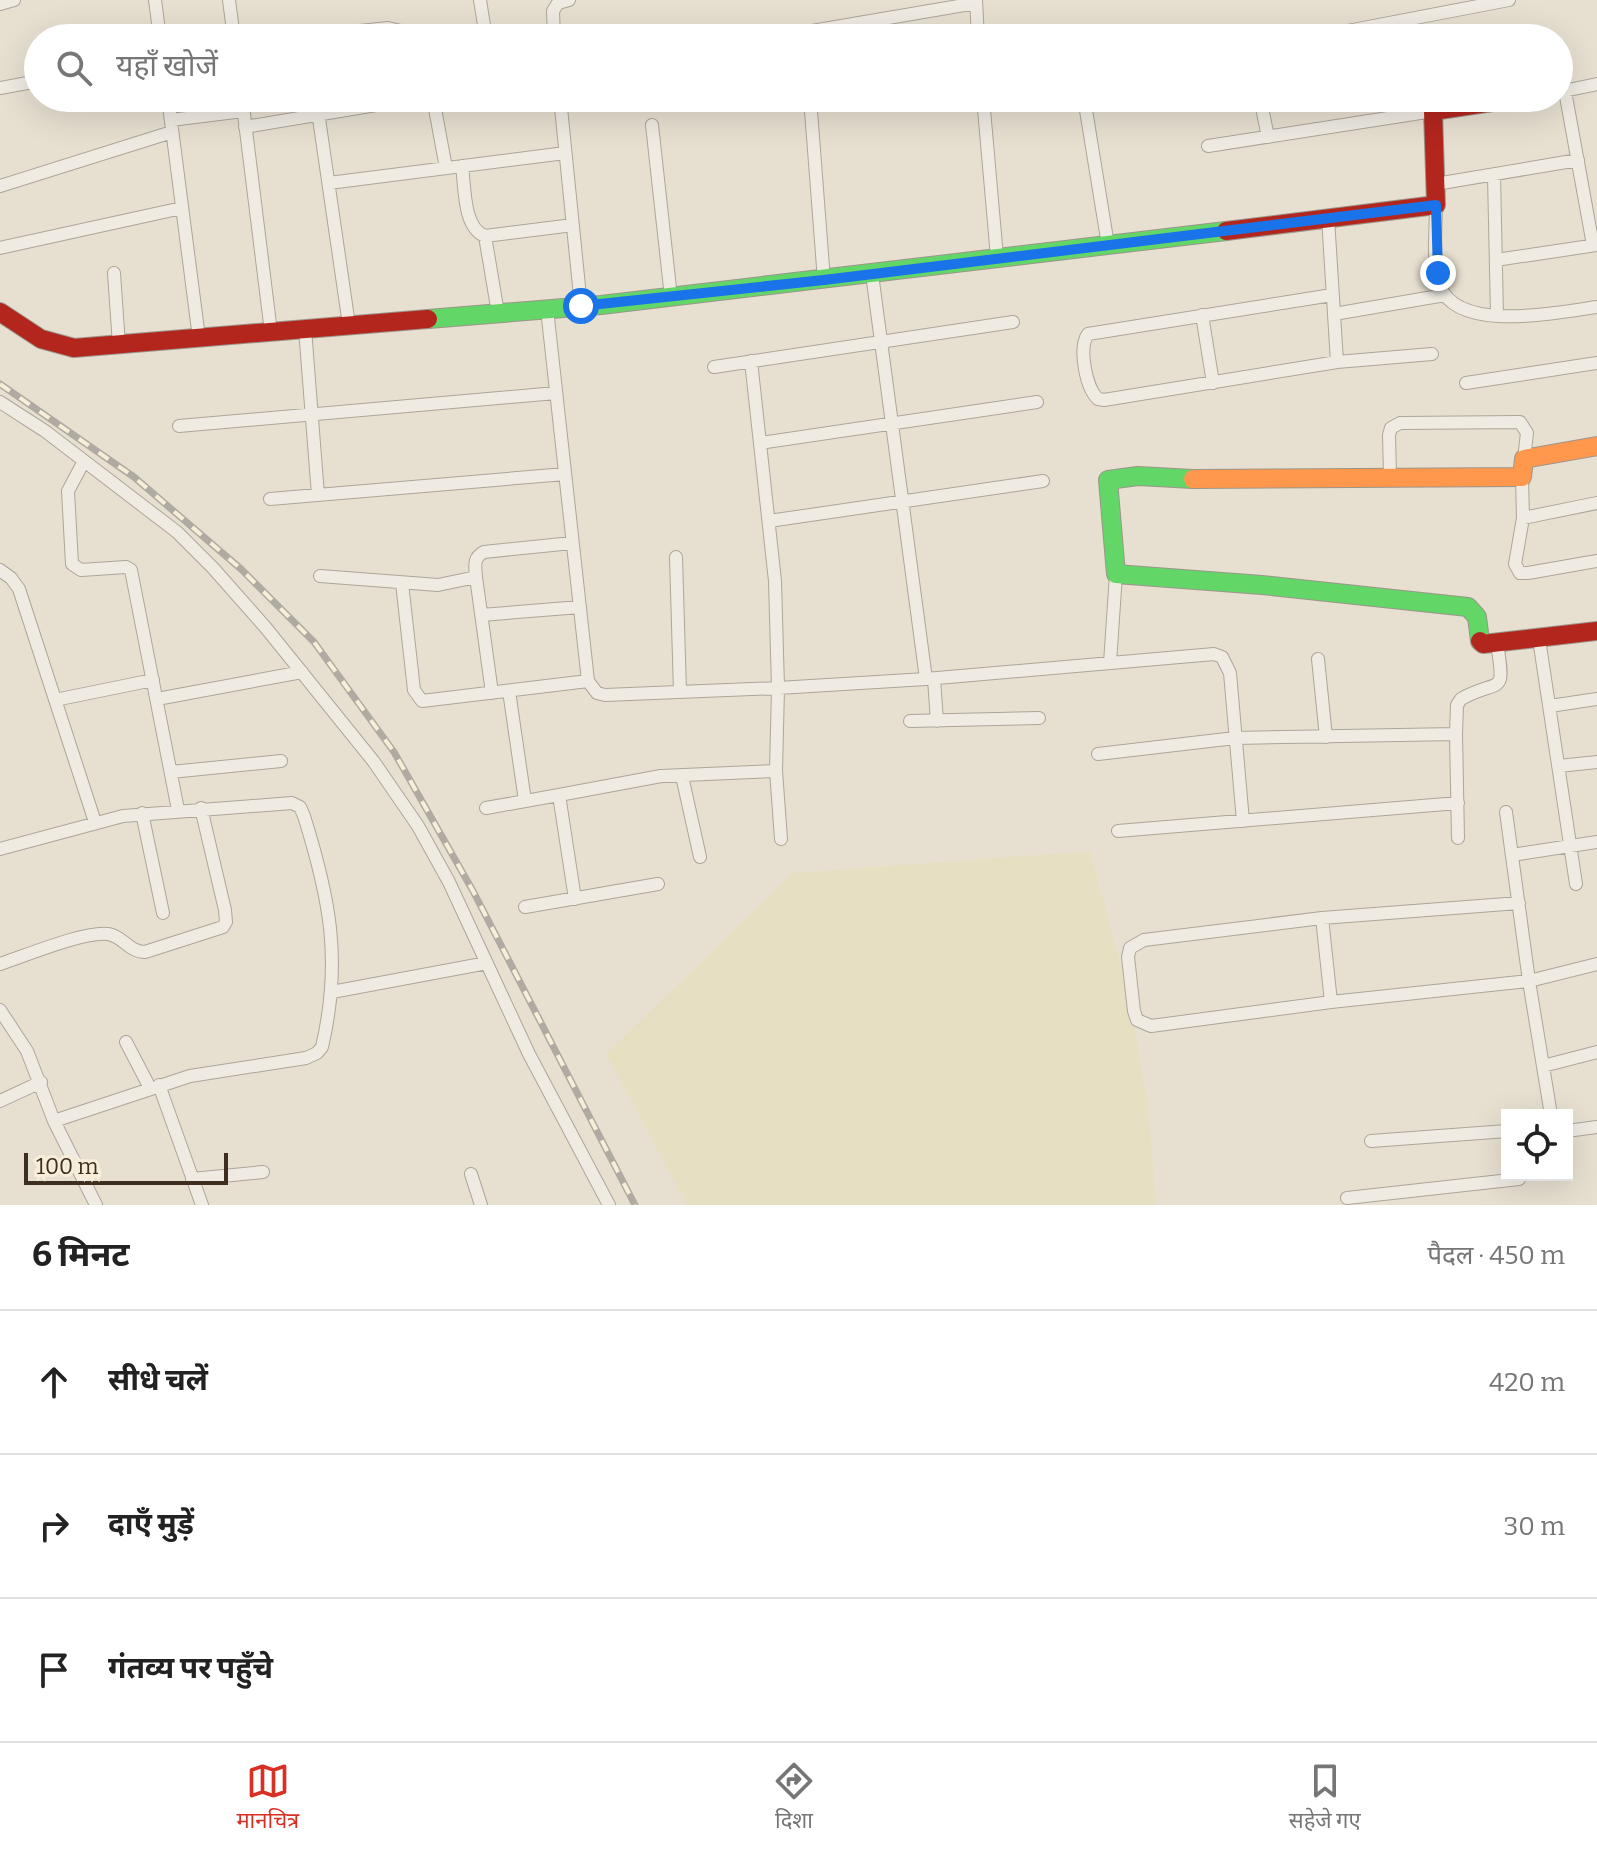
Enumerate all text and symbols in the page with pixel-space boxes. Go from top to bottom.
search box [24,24,1573,112]
icon: search [52,46,96,90]
text: यहाँ खोजें [116,48,218,84]
route end [1420,255,1456,291]
route start [563,288,599,324]
map controls [1501,1109,1573,1181]
button: locate [1501,1109,1573,1181]
scale bar [24,1149,228,1185]
text: 100 m [36,1153,99,1180]
text: 6 मिनट [32,1234,130,1275]
text: पैदल · 450 m [1427,1240,1565,1271]
icon: ahead [32,1360,76,1404]
text: सीधे चलें [108,1362,208,1398]
text: 420 m [1489,1367,1565,1398]
icon: right [32,1504,76,1548]
text: दाएँ मुड़ें [108,1506,194,1542]
text: 30 m [1504,1511,1565,1542]
icon: arrive [32,1648,76,1692]
text: गंतव्य पर पहुँचे [108,1650,273,1686]
tab: मानचित्र [236,1759,299,1837]
tab: दिशा [772,1759,816,1837]
tab: सहेजे गए [1289,1759,1361,1837]

